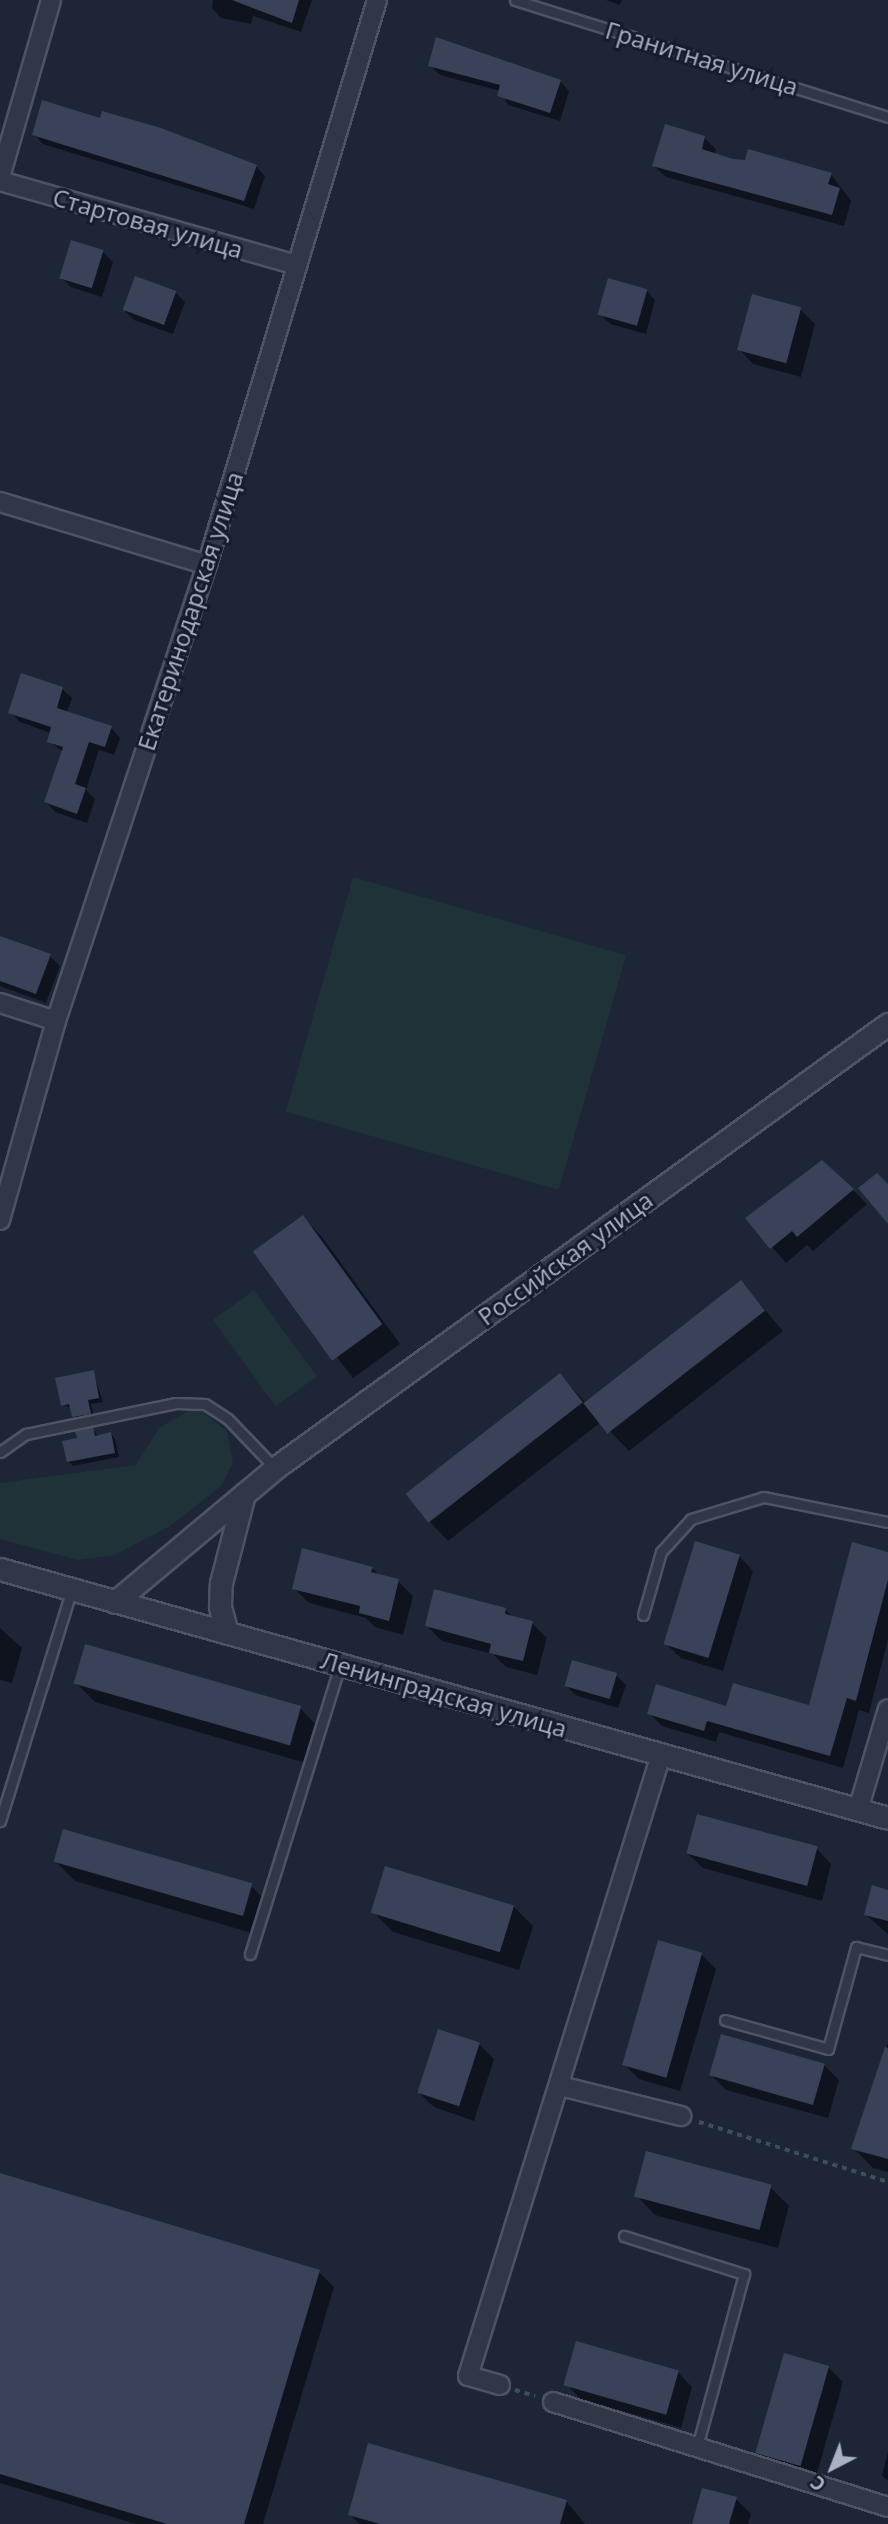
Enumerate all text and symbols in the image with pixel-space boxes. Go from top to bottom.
street label: Гранитная улица [602,15,802,101]
street label: Стартовая улица [50,182,246,264]
street label: Екатеринодарская улица [131,468,249,754]
street label: Российская улица [472,1185,658,1331]
street label: Ленинградская улица [318,1645,570,1743]
north arrow [797,2433,867,2503]
text: С [805,2470,831,2497]

